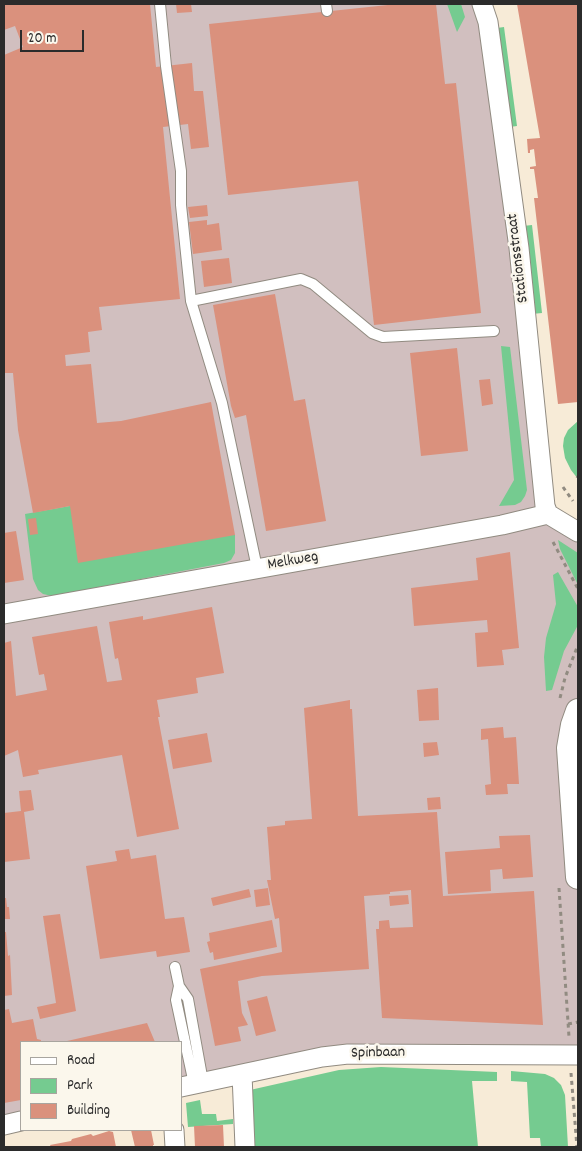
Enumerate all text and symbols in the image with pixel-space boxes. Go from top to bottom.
scale bar [22,20,86,52]
text: 20 m [28,28,56,50]
street label: Stationsstraat [504,212,534,304]
street label: Melkweg [266,548,320,576]
legend [20,1041,182,1131]
street label: Spinbaan [351,1044,405,1064]
text: Road [67,1050,95,1072]
text: Park [67,1075,93,1097]
text: Building [67,1100,110,1122]

